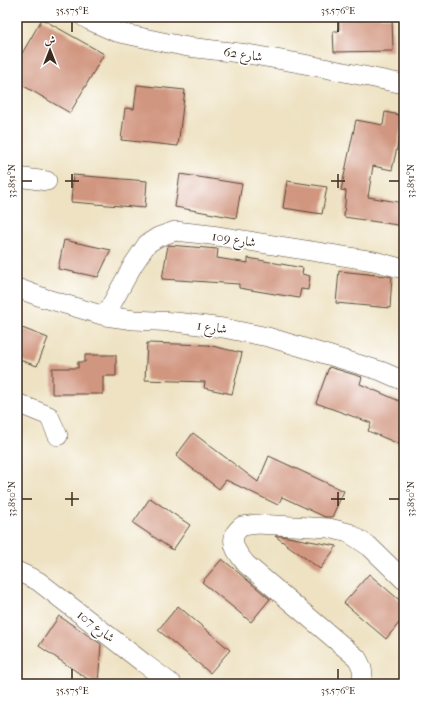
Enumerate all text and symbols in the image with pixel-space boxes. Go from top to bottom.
text: 35.575°E [55,5,89,17]
text: 35.576°E [321,5,355,17]
north arrow [30,30,70,70]
text: ش [45,34,56,47]
street label: شارع 62 [222,44,263,68]
text: 33.851°N [6,163,18,198]
text: 33.851°N [405,163,417,198]
street label: شارع 109 [211,228,257,254]
street label: شارع 1 [196,317,228,340]
text: 33.850°N [6,480,18,517]
text: 33.850°N [405,480,417,517]
street label: شارع 107 [72,607,118,648]
text: 35.575°E [55,685,89,697]
text: 35.576°E [321,685,355,697]

